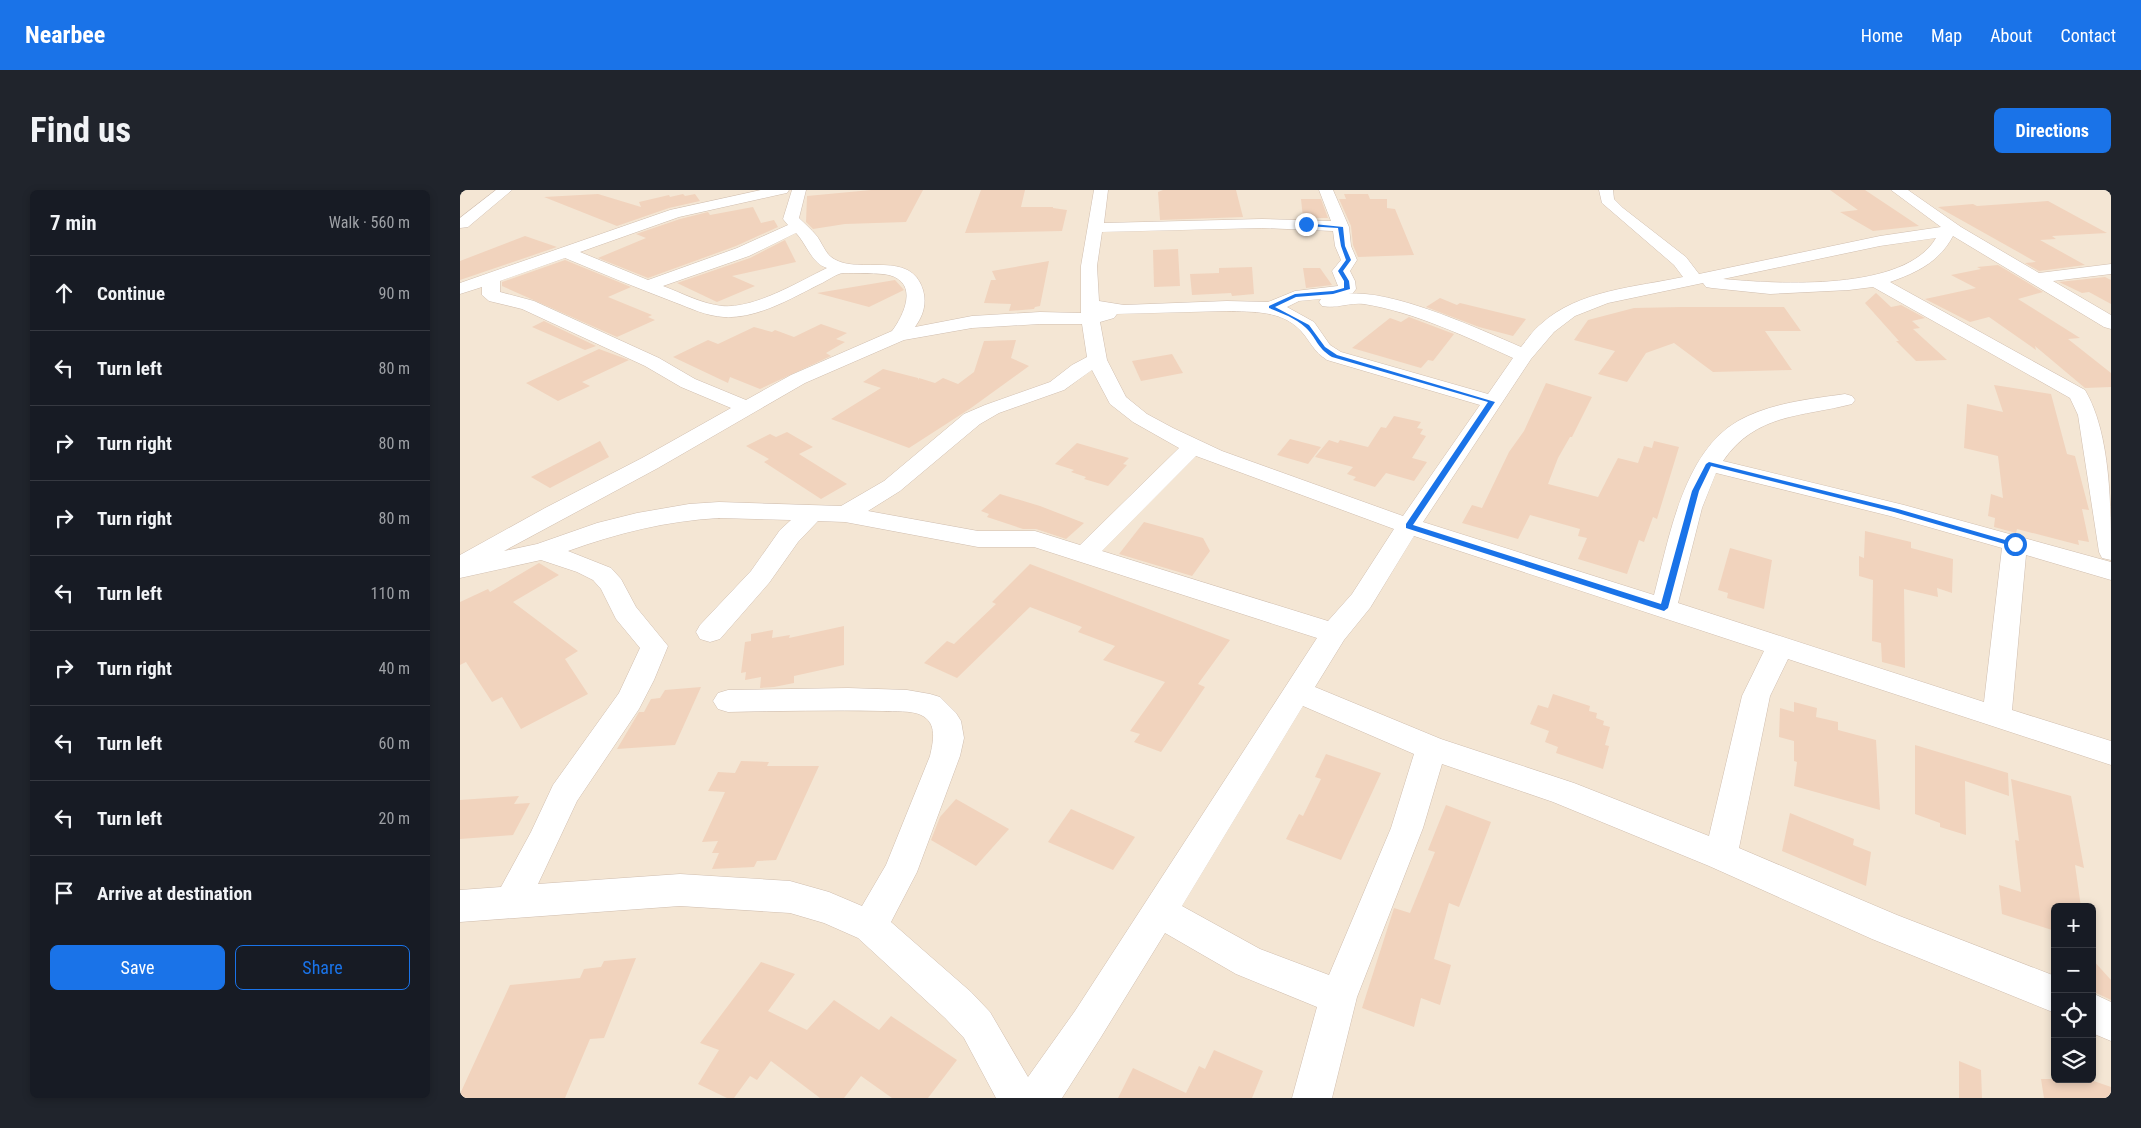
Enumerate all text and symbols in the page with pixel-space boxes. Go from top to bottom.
text: Nearbee [25,21,105,49]
text: Home [1861,25,1903,46]
text: Map [1931,25,1962,46]
text: About [1990,25,2032,46]
text: Contact [2060,25,2116,46]
button: Directions [1994,108,2111,153]
text: Find us [30,110,131,151]
text: 7 min [50,211,97,235]
text: Walk · 560 m [329,213,410,232]
route end [1295,213,1318,236]
icon: ahead [50,279,78,307]
text: Continue [97,282,165,305]
text: 90 m [378,284,410,303]
icon: left [50,354,78,382]
text: Turn left [97,357,162,380]
text: 80 m [378,359,410,378]
icon: right [50,429,78,457]
text: Turn right [97,432,172,455]
text: 80 m [378,434,410,453]
icon: right [50,504,78,532]
text: Turn right [97,507,172,530]
text: 80 m [378,509,410,528]
route start [2004,533,2027,556]
icon: left [50,579,78,607]
text: Turn left [97,582,162,605]
text: 110 m [371,584,410,603]
icon: right [50,654,78,682]
text: Turn right [97,657,172,680]
text: 40 m [378,659,410,678]
icon: left [50,729,78,757]
text: Turn left [97,732,162,755]
text: 60 m [378,734,410,753]
icon: left [50,804,78,832]
text: Turn left [97,807,162,830]
text: 20 m [378,809,410,828]
icon: arrive [50,879,78,907]
text: Arrive at destination [97,882,252,905]
map controls [2051,903,2096,1083]
button: + [2051,903,2096,948]
button: Save [50,945,225,990]
button: Share [235,945,410,990]
button: − [2051,948,2096,993]
button: locate [2051,993,2096,1038]
button: layers [2051,1038,2096,1083]

